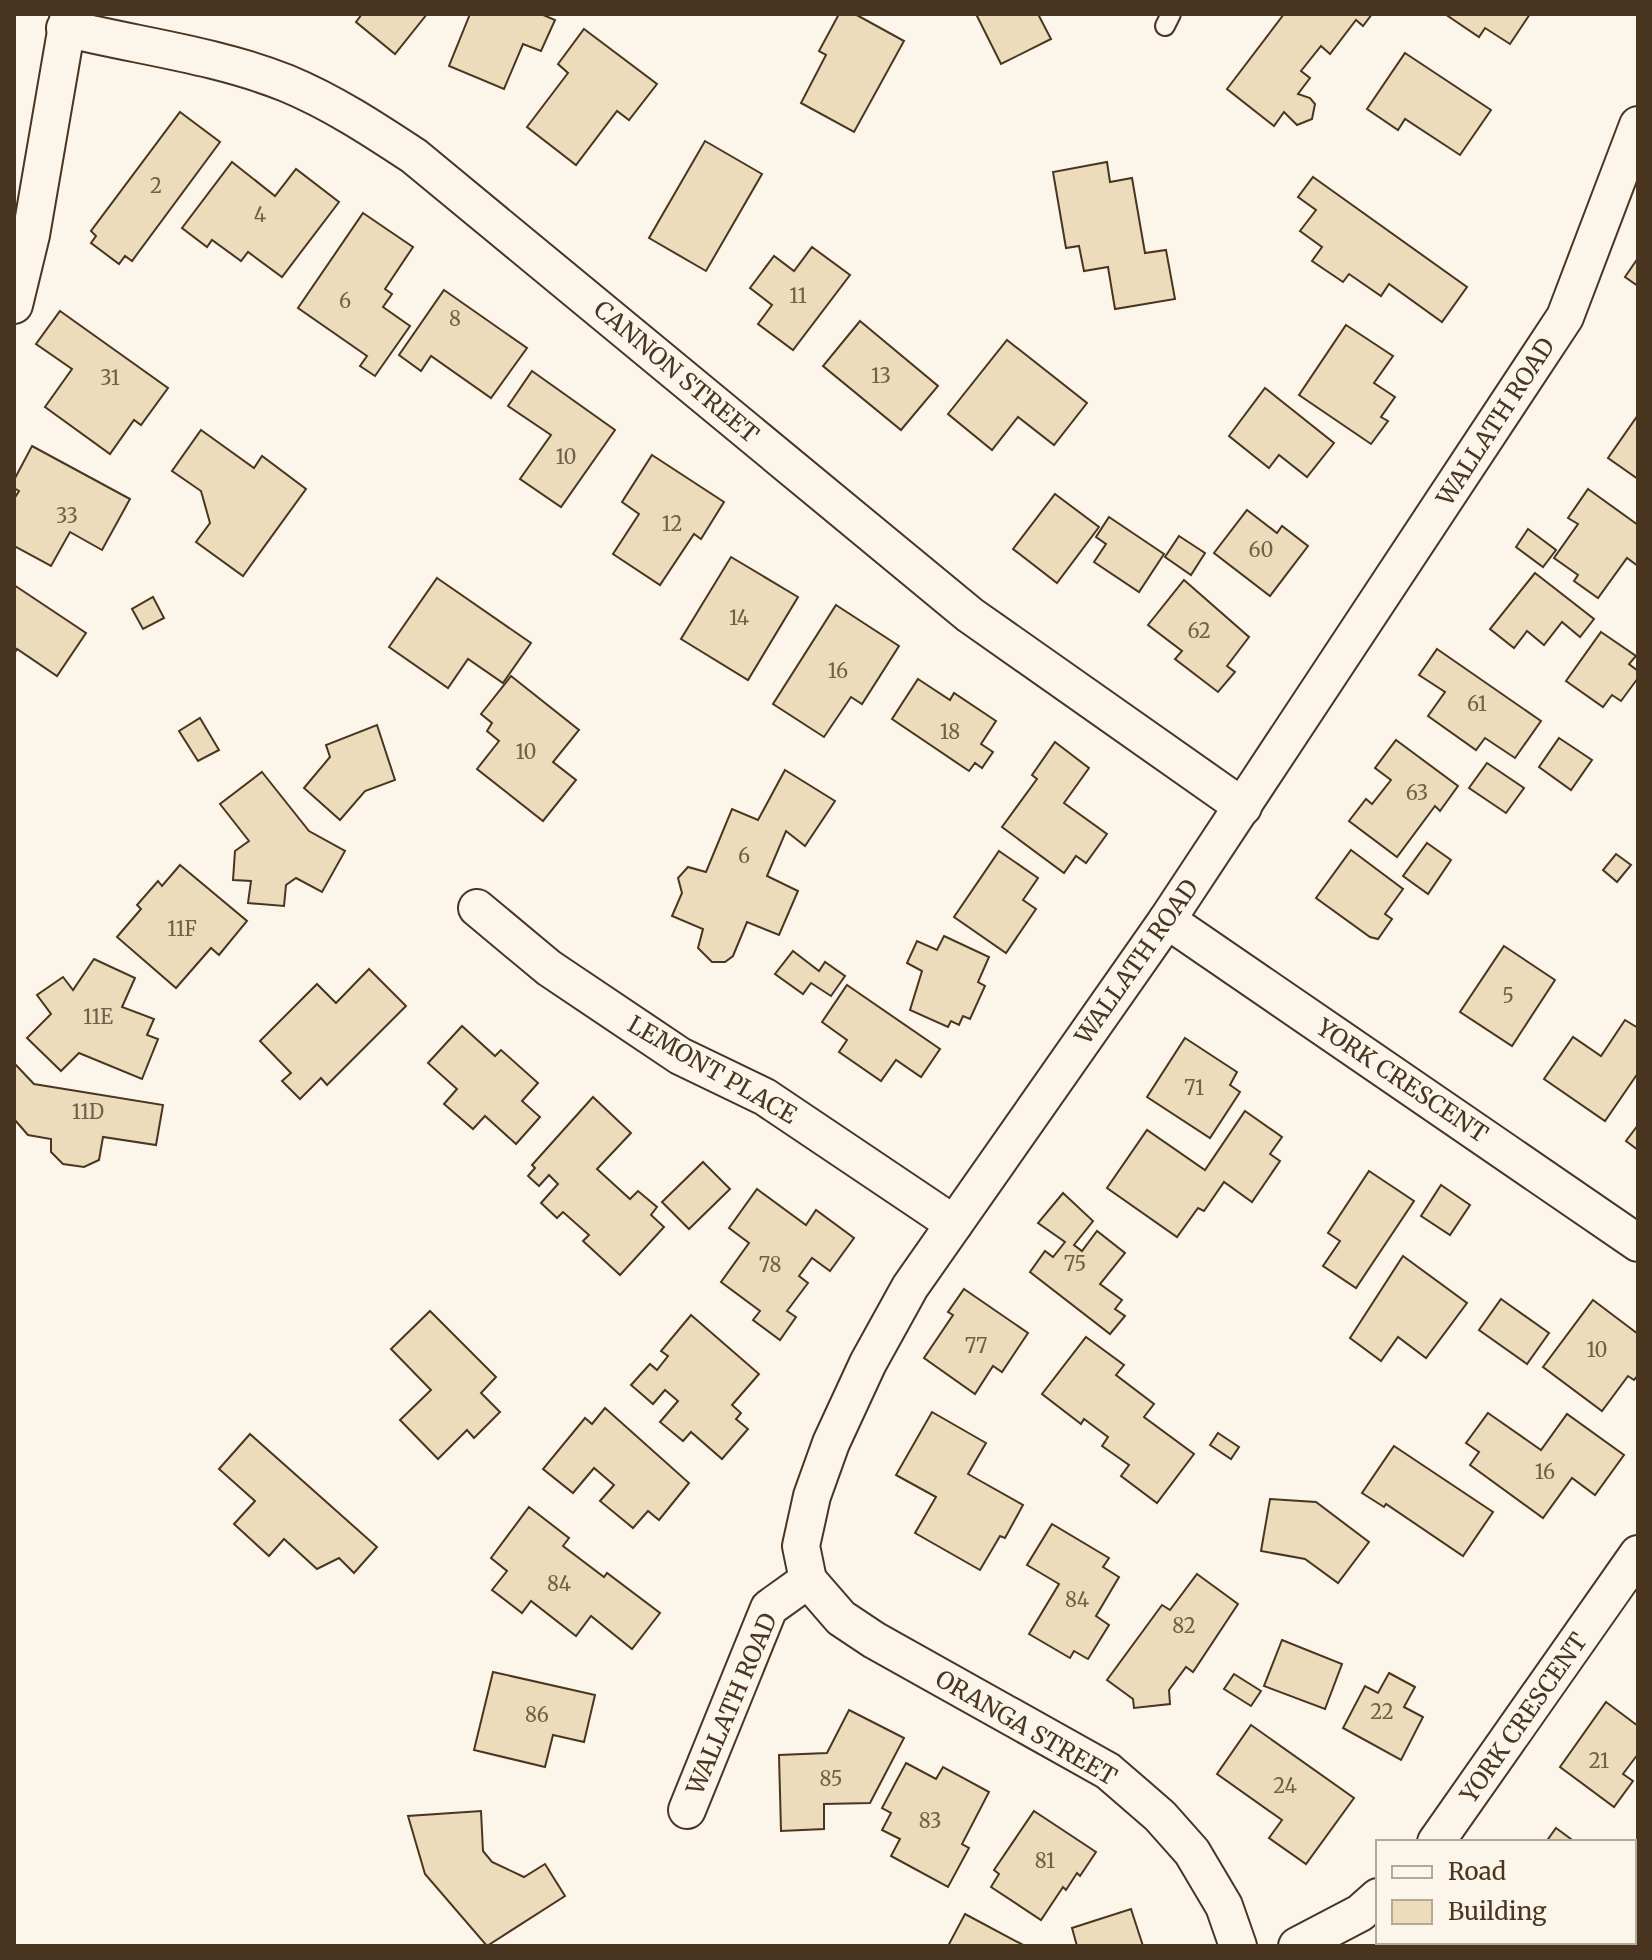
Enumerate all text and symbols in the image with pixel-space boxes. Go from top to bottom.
house number: 2 [150,173,162,198]
house number: 4 [254,202,266,227]
house number: 11 [789,283,807,308]
house number: 6 [339,288,351,313]
street label: CANNON STREET [588,294,765,450]
house number: 8 [449,306,461,331]
street label: WALLATH ROAD [1429,332,1561,512]
house number: 13 [871,363,891,388]
house number: 31 [100,365,120,390]
house number: 10 [555,444,577,469]
house number: 33 [56,503,78,528]
house number: 12 [662,511,682,536]
house number: 60 [1249,537,1273,562]
house number: 14 [729,605,749,630]
house number: 62 [1187,618,1211,643]
house number: 16 [828,658,848,683]
house number: 61 [1467,691,1487,716]
house number: 18 [940,719,960,744]
house number: 10 [515,739,537,764]
house number: 63 [1406,780,1428,805]
house number: 6 [738,843,750,868]
street label: WALLATH ROAD [1068,873,1205,1051]
house number: 11F [167,916,197,941]
house number: 5 [1502,983,1514,1008]
house number: 11E [83,1004,113,1029]
street label: LEMONT PLACE [622,1009,803,1131]
street label: YORK CRESCENT [1310,1011,1494,1150]
house number: 71 [1184,1075,1204,1100]
house number: 11D [72,1099,104,1124]
house number: 75 [1064,1251,1086,1276]
house number: 78 [759,1252,781,1277]
house number: 77 [965,1333,987,1358]
house number: 10 [1586,1337,1608,1362]
house number: 16 [1535,1459,1555,1484]
house number: 84 [547,1571,571,1596]
house number: 84 [1065,1587,1089,1612]
street label: WALLATH ROAD [679,1608,784,1800]
house number: 82 [1172,1613,1196,1638]
street label: YORK CRESCENT [1453,1627,1594,1809]
street label: ORANGA STREET [930,1663,1123,1792]
house number: 22 [1370,1699,1394,1724]
house number: 86 [525,1702,549,1727]
house number: 21 [1589,1748,1609,1773]
house number: 85 [820,1766,842,1791]
house number: 24 [1273,1773,1297,1798]
house number: 83 [919,1808,941,1833]
legend [1376,1840,1636,1944]
house number: 81 [1035,1848,1055,1873]
text: Road [1448,1856,1506,1887]
text: Building [1448,1896,1547,1927]

